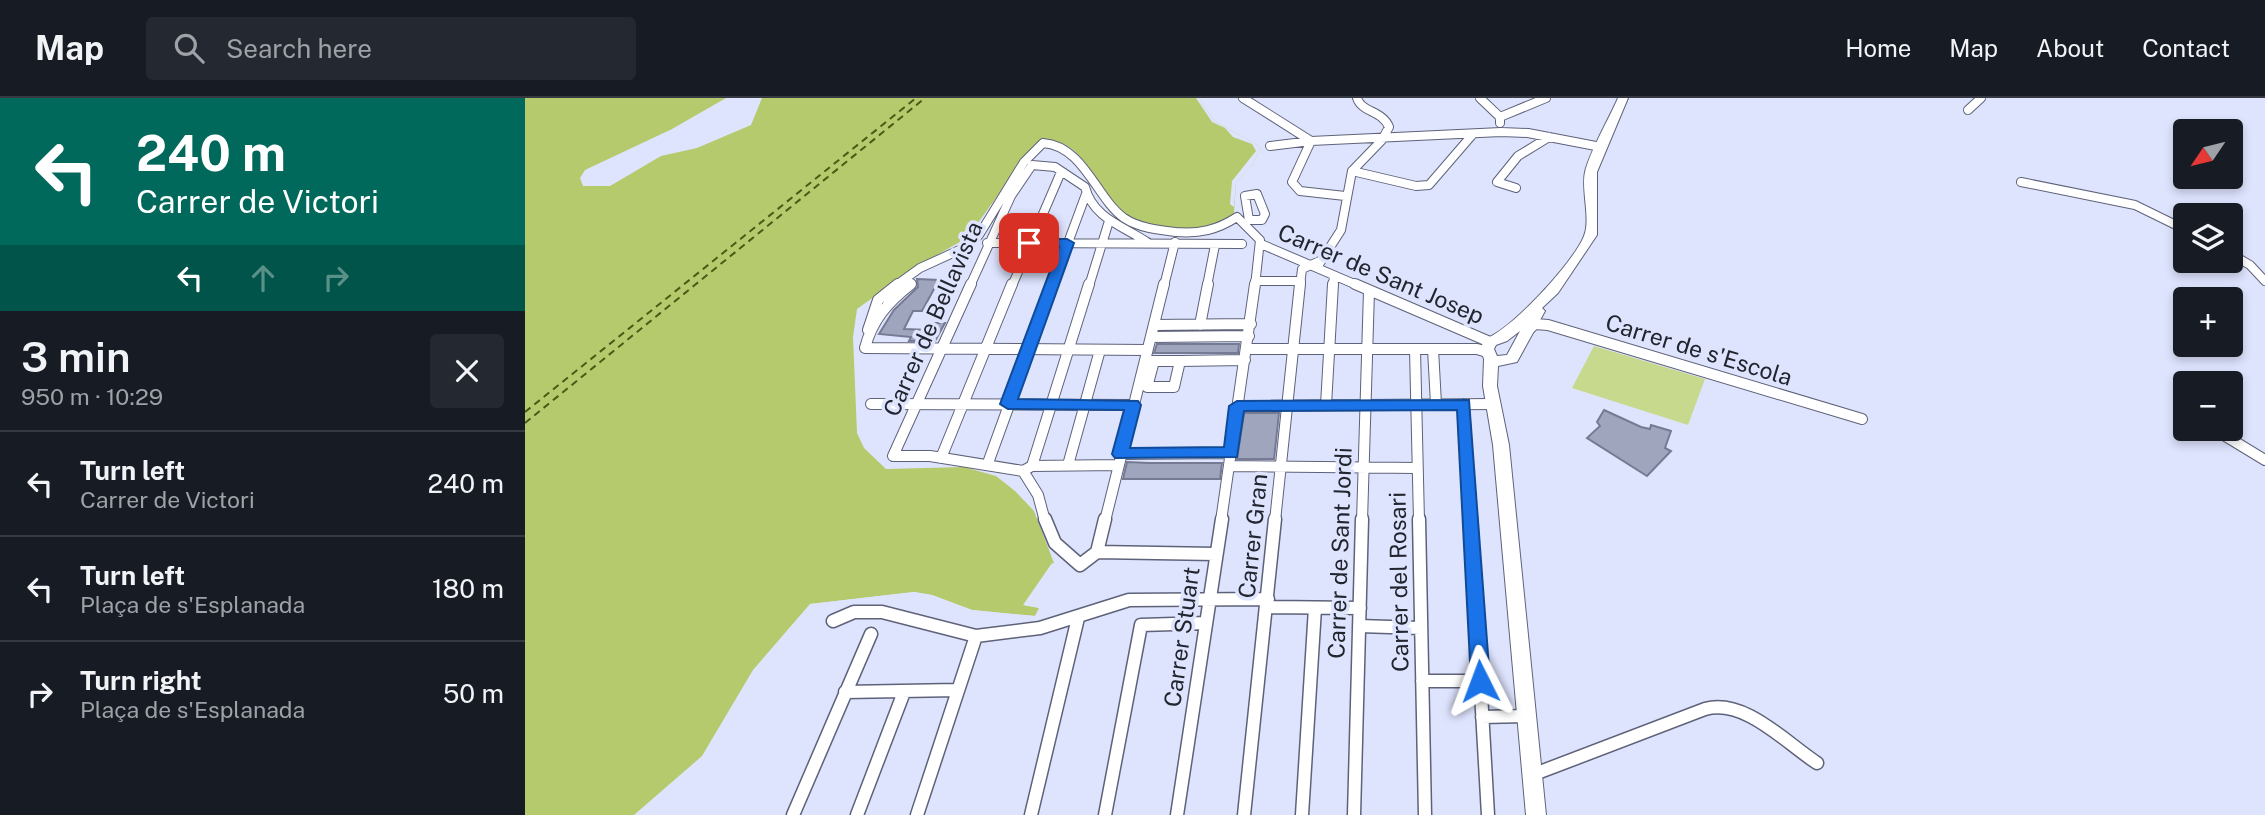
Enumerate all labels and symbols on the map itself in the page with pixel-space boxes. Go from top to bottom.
north arrow [2173,119,2243,189]
pin [999,213,1059,273]
street label: Carrer de Bellavista [877,217,988,420]
street label: Carrer de Sant Josep [1274,218,1488,329]
street label: Carrer de s'Escola [1603,308,1796,391]
street label: Carrer de Sant Jordi [1322,447,1357,659]
street label: Carrer Gran [1233,472,1272,600]
street label: Carrer del Rosari [1383,492,1414,672]
street label: Carrer Stuart [1158,565,1205,709]
position arrow [1443,644,1517,718]

